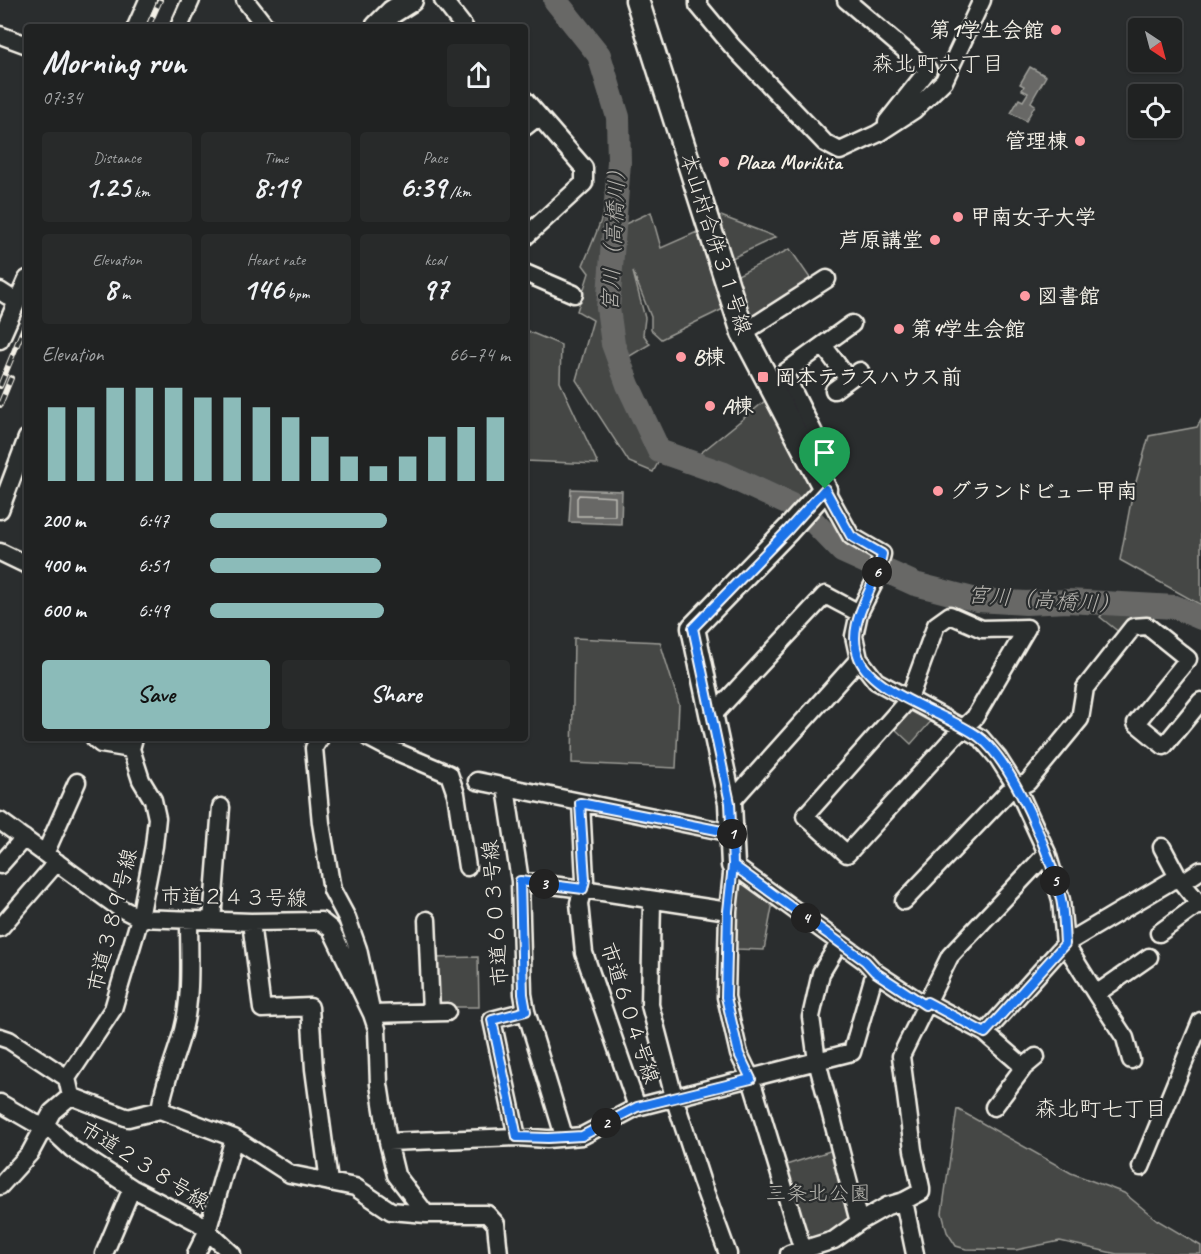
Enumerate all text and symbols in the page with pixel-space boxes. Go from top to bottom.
place label: 第1学生会館 [930,17,1044,43]
north arrow [1128,18,1182,72]
map controls [1128,18,1182,138]
marker: 第1学生会館 [1049,23,1063,37]
text: Morning run [42,41,186,83]
button: share [447,44,510,107]
district label: 森北町六丁目 [872,50,1004,78]
button: locate [1128,84,1182,138]
text: 07:34 [42,85,82,110]
place label: 管理棟 [1005,128,1068,154]
marker: 管理棟 [1073,134,1087,148]
text: Distance [93,148,141,168]
text: Time [264,148,288,168]
text: Pace [423,148,447,168]
place label: Plaza Morikita [736,149,844,175]
street label: 本山村合併３１号線 [674,150,758,338]
marker: Plaza Morikita [717,155,731,169]
water label: 宮川（高橋川） [596,157,632,313]
text: 1.25 [84,168,130,206]
text: 8:19 [253,168,299,206]
text: 6:39 [399,168,446,206]
text: km [130,182,150,202]
text: /km [446,182,471,202]
place label: 甲南女子大学 [970,204,1096,230]
marker: 甲南女子大学 [951,210,965,224]
place label: 芦原講堂 [839,227,923,253]
marker: 芦原講堂 [928,233,942,247]
text: Elevation [92,250,142,270]
text: Heart rate [247,250,305,270]
text: kcal [424,250,446,270]
text: 8 [104,270,117,308]
text: 146 [243,270,284,308]
text: 97 [422,270,448,308]
place label: 図書館 [1037,283,1100,309]
text: m [117,284,130,304]
text: bpm [284,284,309,304]
marker: 図書館 [1018,289,1032,303]
place label: 第4学生会館 [911,316,1025,342]
marker: 第4学生会館 [892,322,906,336]
text: Elevation [42,342,104,367]
text: 66–74 m [449,342,510,367]
place label: B棟 [693,344,725,370]
marker: B棟 [674,350,688,364]
place label: 岡本テラスハウス前 [775,364,962,390]
marker: 岡本テラスハウス前 [756,370,770,384]
place label: A棟 [722,393,754,419]
marker: A棟 [703,399,717,413]
pin [799,427,850,489]
icon: arrive [808,436,841,469]
place label: グランドビュー甲南 [950,478,1137,504]
marker: グランドビュー甲南 [931,484,945,498]
text: 200 m [42,508,85,533]
text: 6:47 [138,508,169,533]
text: 400 m [42,553,85,578]
text: 6:51 [138,553,169,578]
pin: 6 [862,557,892,587]
text: 6 [873,562,881,582]
water label: 宮川（高橋川） [966,581,1122,619]
text: 600 m [42,598,86,623]
text: 6:49 [138,598,169,623]
button: Save [42,660,270,729]
button: Share [282,660,510,729]
pin: 1 [717,819,747,849]
text: 1 [728,824,736,844]
street label: 市道６０３号線 [477,839,513,987]
street label: 市道３８９号線 [82,846,142,994]
pin: 5 [1040,866,1070,896]
pin: 3 [529,869,559,899]
text: 5 [1052,871,1058,891]
text: 3 [540,874,548,894]
street label: 市道２４３号線 [160,883,308,911]
pin: 4 [791,903,821,933]
text: 4 [802,908,810,928]
street label: 市道６０４号線 [595,939,665,1087]
district label: 森北町七丁目 [1035,1095,1167,1123]
pin: 2 [591,1108,621,1138]
text: 2 [602,1113,610,1133]
street label: 市道２３８号線 [76,1115,214,1215]
park label: 三条北公園 [766,1180,871,1206]

